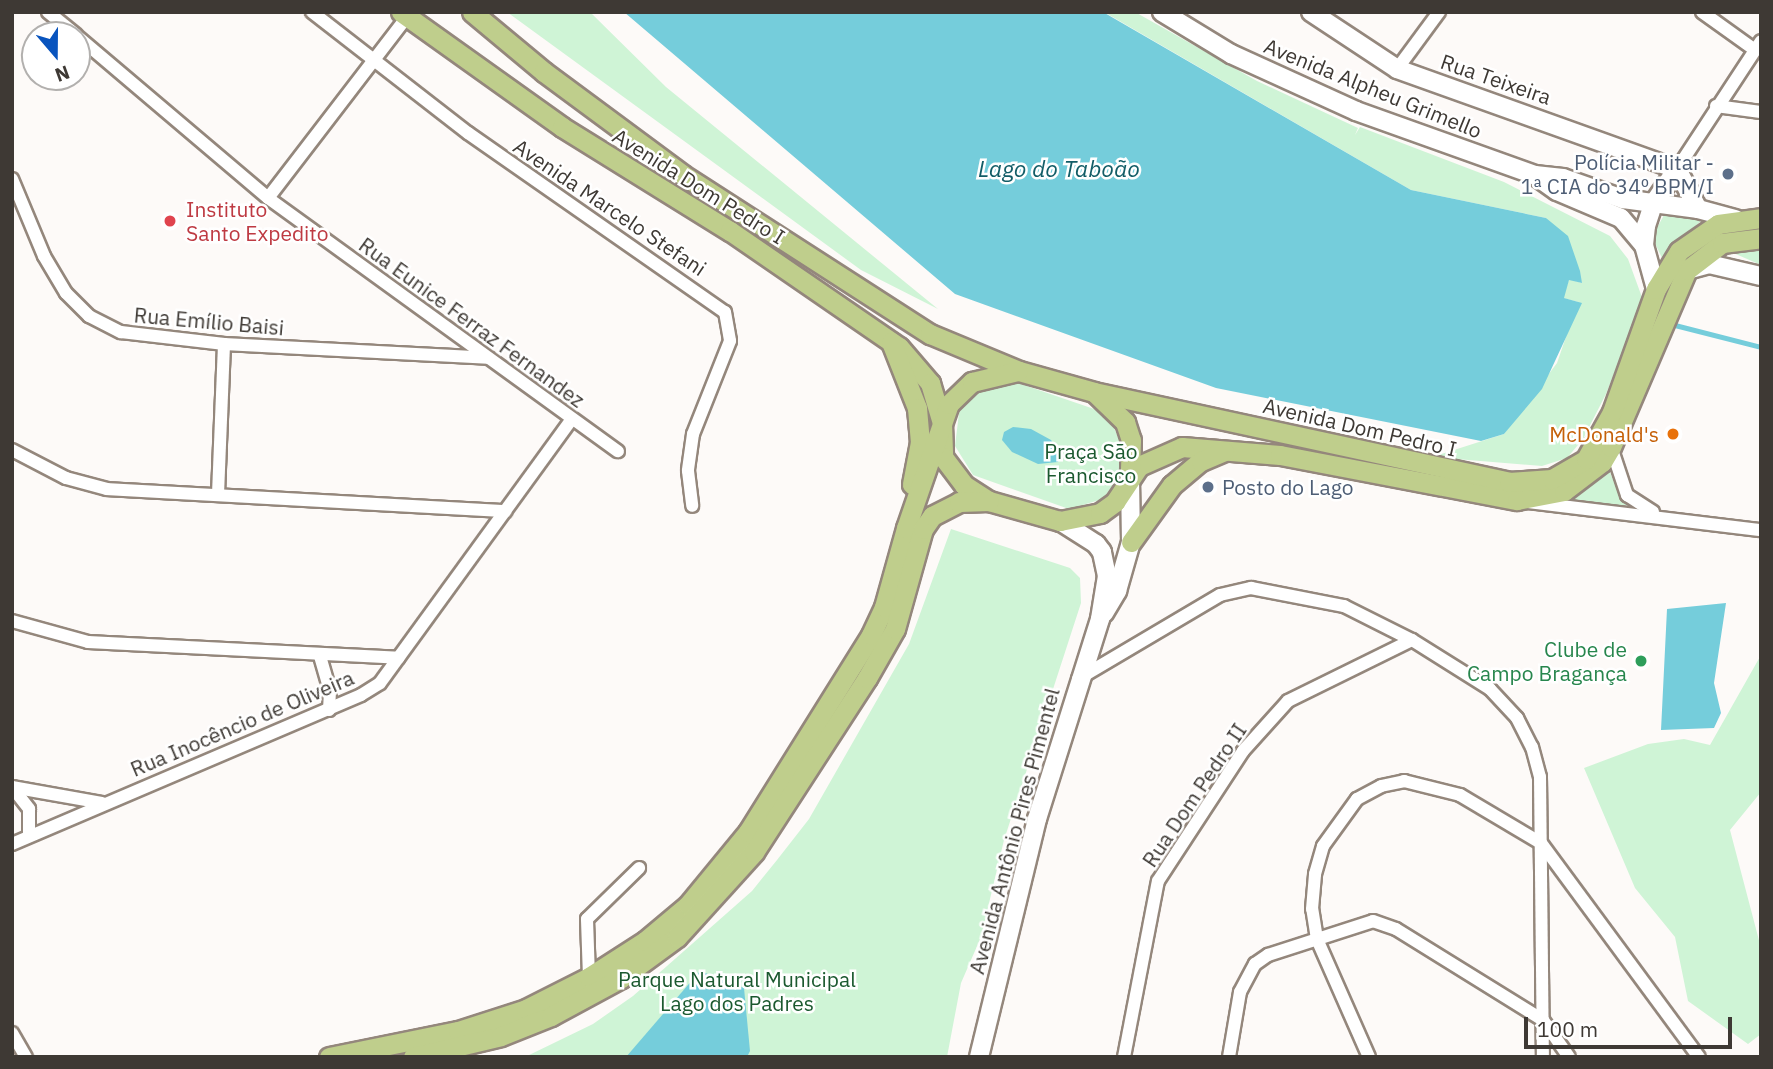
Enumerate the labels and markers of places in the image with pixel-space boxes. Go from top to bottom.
place label: Polícia Militar - 1ª CIA do 34º BPM/I [1521,149,1714,199]
marker: Polícia Militar - 1ª CIA do 34º BPM/I [1720,166,1736,182]
place label: Instituto Santo Expedito [186,196,328,246]
marker: Instituto Santo Expedito [160,211,180,231]
place label: McDonald's [1549,421,1659,447]
marker: McDonald's [1665,426,1681,442]
place label: Posto do Lago [1222,474,1353,500]
marker: Posto do Lago [1200,479,1216,495]
place label: Clube de Campo Bragança [1467,636,1627,686]
marker: Clube de Campo Bragança [1633,653,1649,669]

